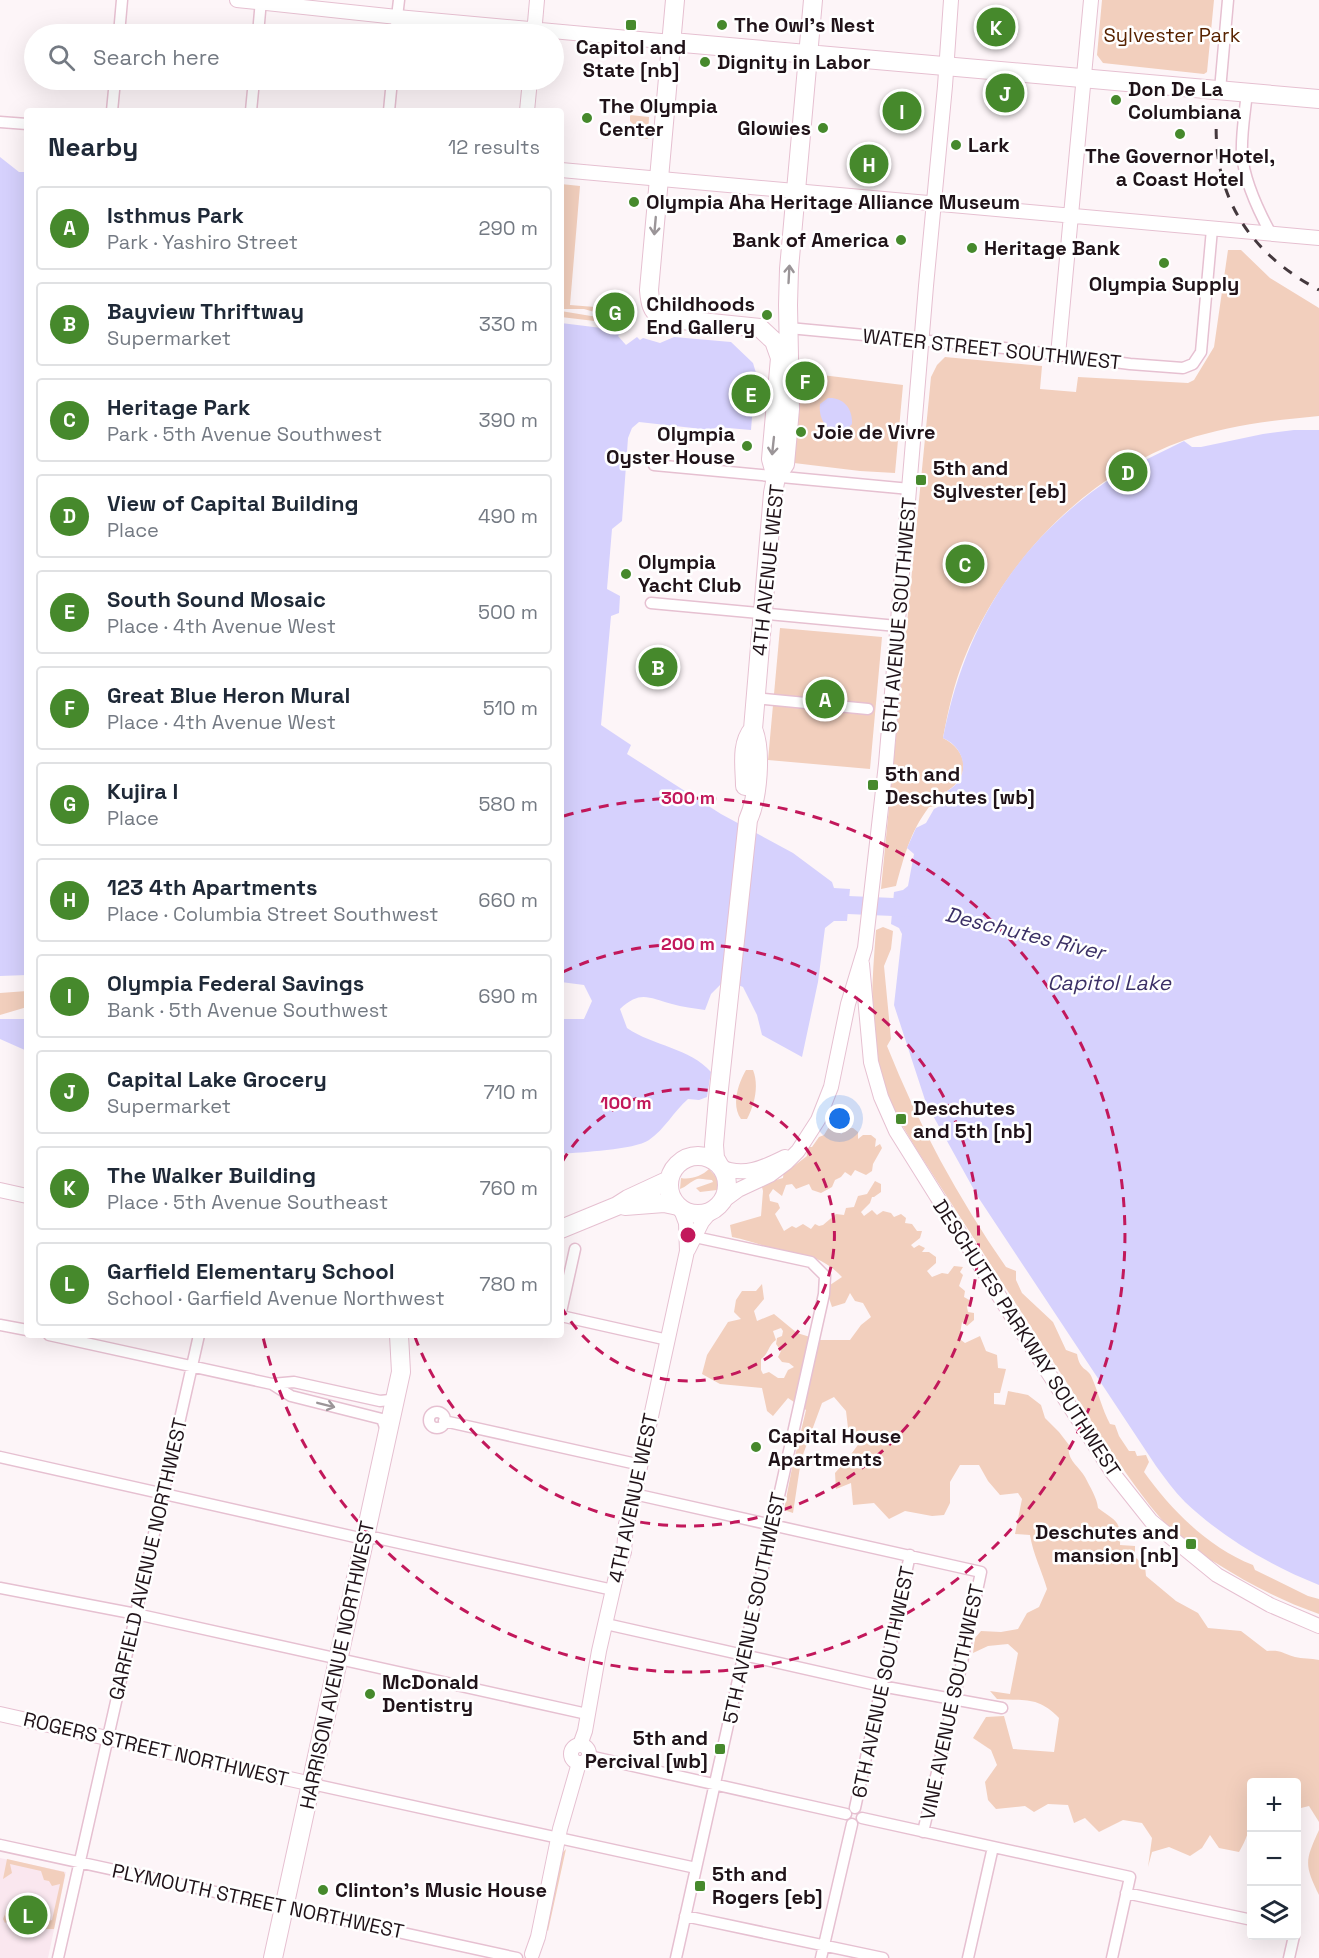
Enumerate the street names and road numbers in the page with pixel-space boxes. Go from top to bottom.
street label: WATER STREET SOUTHWEST [861,322,1123,376]
street label: 4TH AVENUE WEST [746,483,790,657]
street label: 5TH AVENUE SOUTHWEST [876,496,922,734]
street label: DESCHUTES PARKWAY SOUTHWEST [927,1194,1127,1482]
street label: 4TH AVENUE WEST [602,1411,664,1585]
street label: GARFIELD AVENUE NORTHWEST [103,1415,193,1703]
street label: 5TH AVENUE SOUTHWEST [717,1490,791,1726]
street label: HARRISON AVENUE NORTHWEST [294,1518,380,1811]
street label: 6TH AVENUE SOUTHWEST [846,1564,920,1800]
street label: VINE AVENUE SOUTHWEST [914,1581,990,1823]
street label: ROGERS STREET NORTHWEST [21,1706,291,1792]
street label: PLYMOUTH STREET NORTHWEST [110,1857,407,1945]

